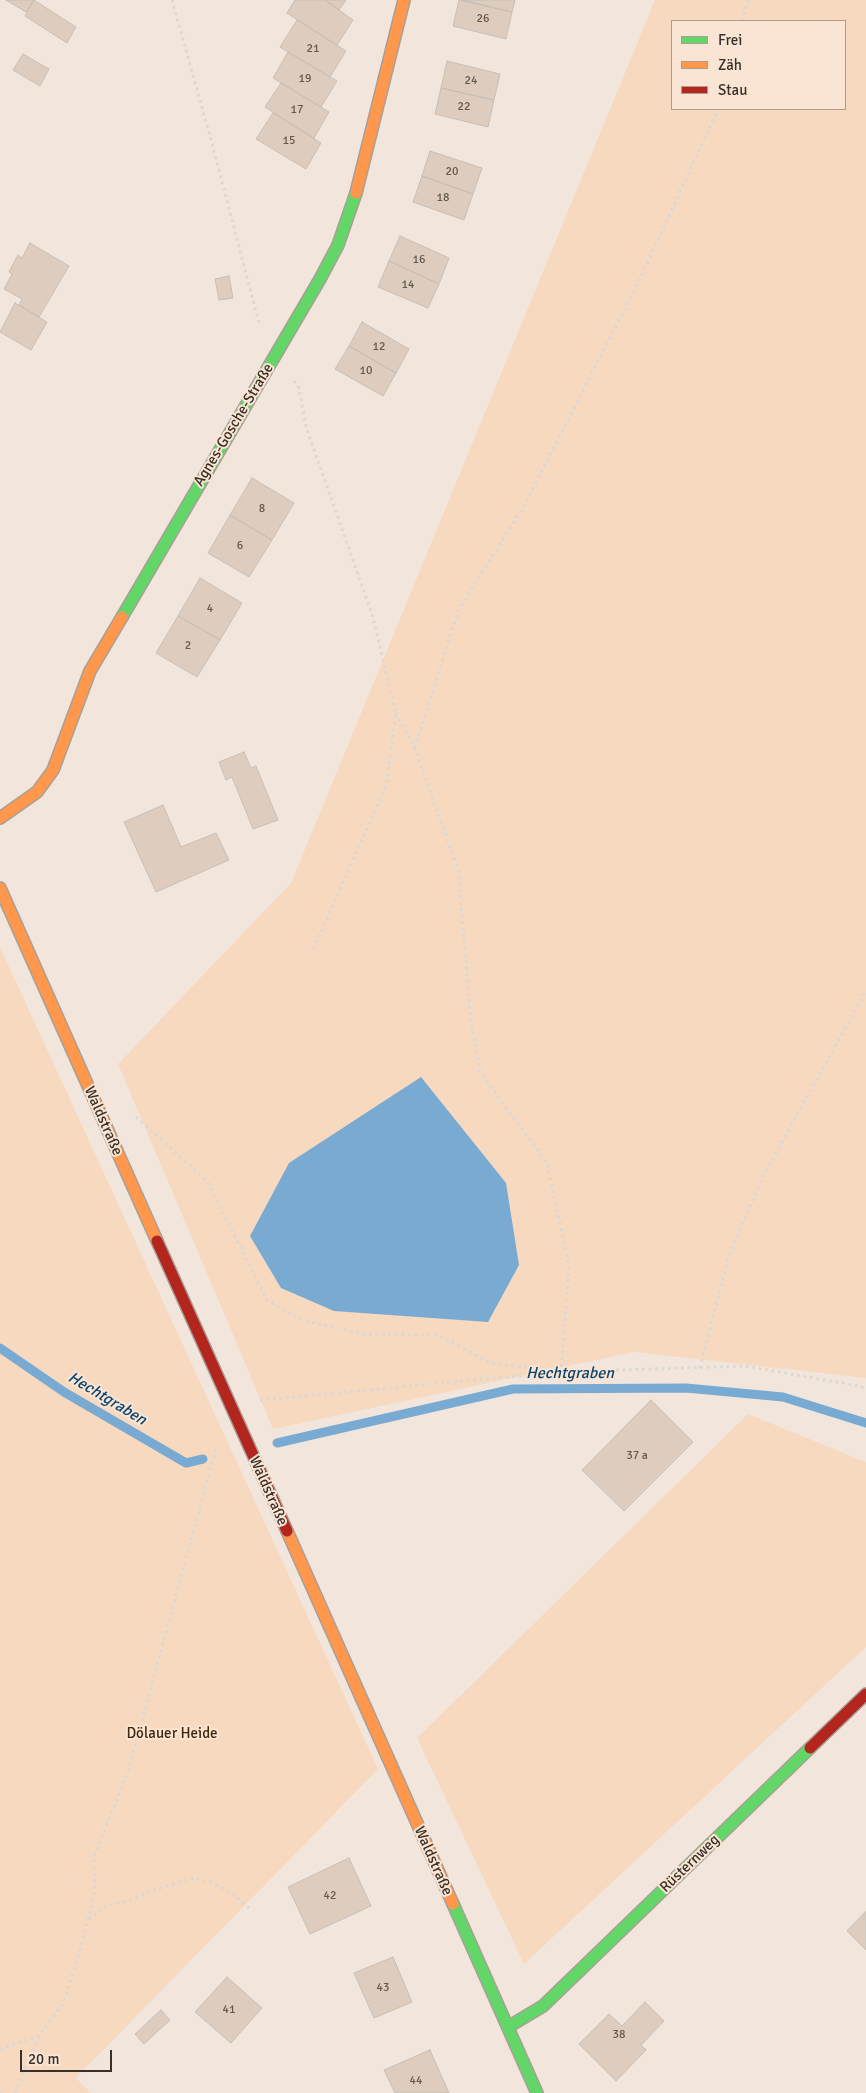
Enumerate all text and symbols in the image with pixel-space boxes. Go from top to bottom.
house number: 26 [477,12,489,26]
legend [671,20,846,110]
text: Frei [718,31,742,49]
house number: 21 [307,42,319,56]
text: Zäh [718,56,742,74]
house number: 19 [299,72,311,86]
house number: 24 [465,74,477,88]
text: Stau [718,81,747,99]
house number: 22 [458,100,470,114]
house number: 17 [291,103,303,117]
house number: 15 [283,134,295,148]
house number: 20 [446,165,458,179]
house number: 18 [437,191,449,205]
house number: 16 [413,253,425,267]
house number: 14 [402,278,414,292]
house number: 12 [373,340,385,354]
street label: Agnes-Gosche-Straße [190,360,278,490]
house number: 10 [360,364,372,378]
house number: 8 [259,502,265,516]
house number: 6 [237,539,243,553]
house number: 4 [207,602,213,616]
house number: 2 [185,639,191,653]
street label: Waldstraße [80,1084,126,1158]
water label: Hechtgraben [526,1364,614,1384]
water label: Hechtgraben [64,1368,150,1430]
house number: 37 a [626,1449,648,1463]
street label: Waldstraße [245,1454,291,1528]
park label: Dölauer Heide [126,1725,218,1743]
street label: Waldstraße [410,1824,456,1898]
street label: Rüsternweg [657,1831,723,1897]
house number: 42 [324,1889,336,1903]
house number: 43 [377,1981,389,1995]
house number: 41 [223,2003,235,2017]
house number: 38 [613,2028,625,2042]
scale bar [22,2040,115,2072]
text: 20 m [28,2050,59,2068]
house number: 44 [410,2074,422,2088]

